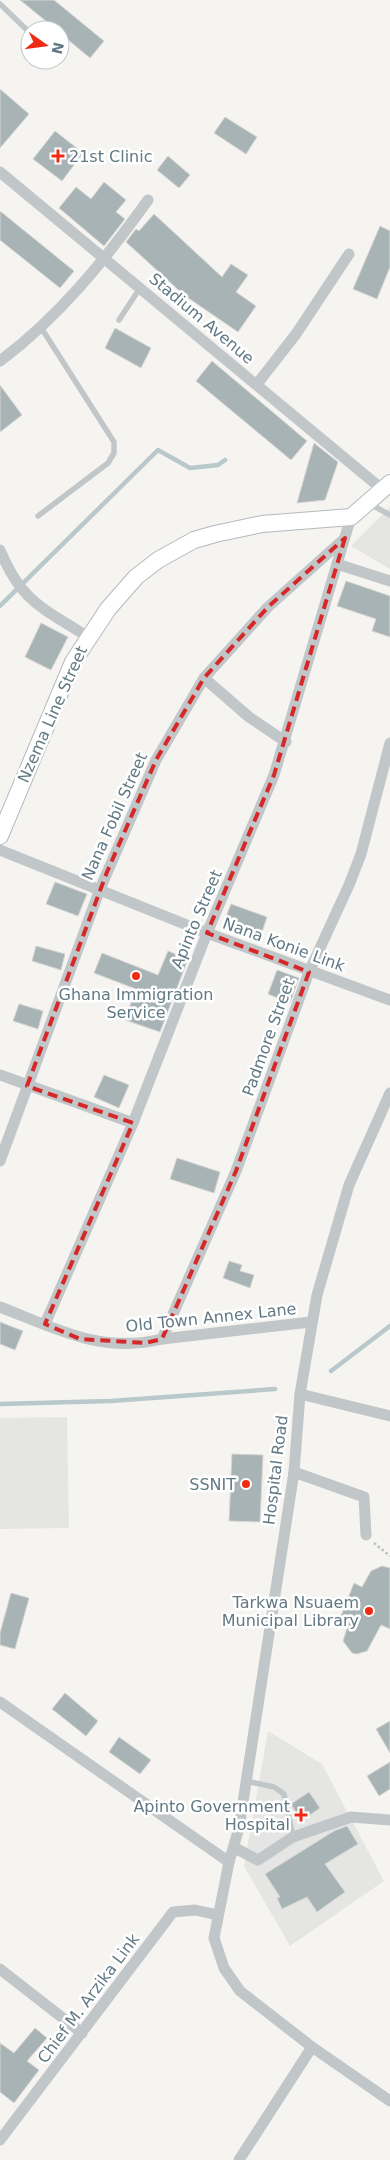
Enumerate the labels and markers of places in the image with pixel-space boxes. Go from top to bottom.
place label: 21st Clinic [69,147,153,166]
marker: 21st Clinic [51,149,65,163]
marker: Ghana Immigration Service [130,970,142,982]
place label: Ghana Immigration Service [59,985,213,1022]
place label: SSNIT [189,1475,236,1494]
marker: SSNIT [240,1478,252,1490]
place label: Tarkwa Nsuaem Municipal Library [222,1593,359,1630]
marker: Tarkwa Nsuaem Municipal Library [363,1605,375,1617]
place label: Apinto Government Hospital [133,1797,290,1834]
marker: Apinto Government Hospital [294,1808,308,1822]

